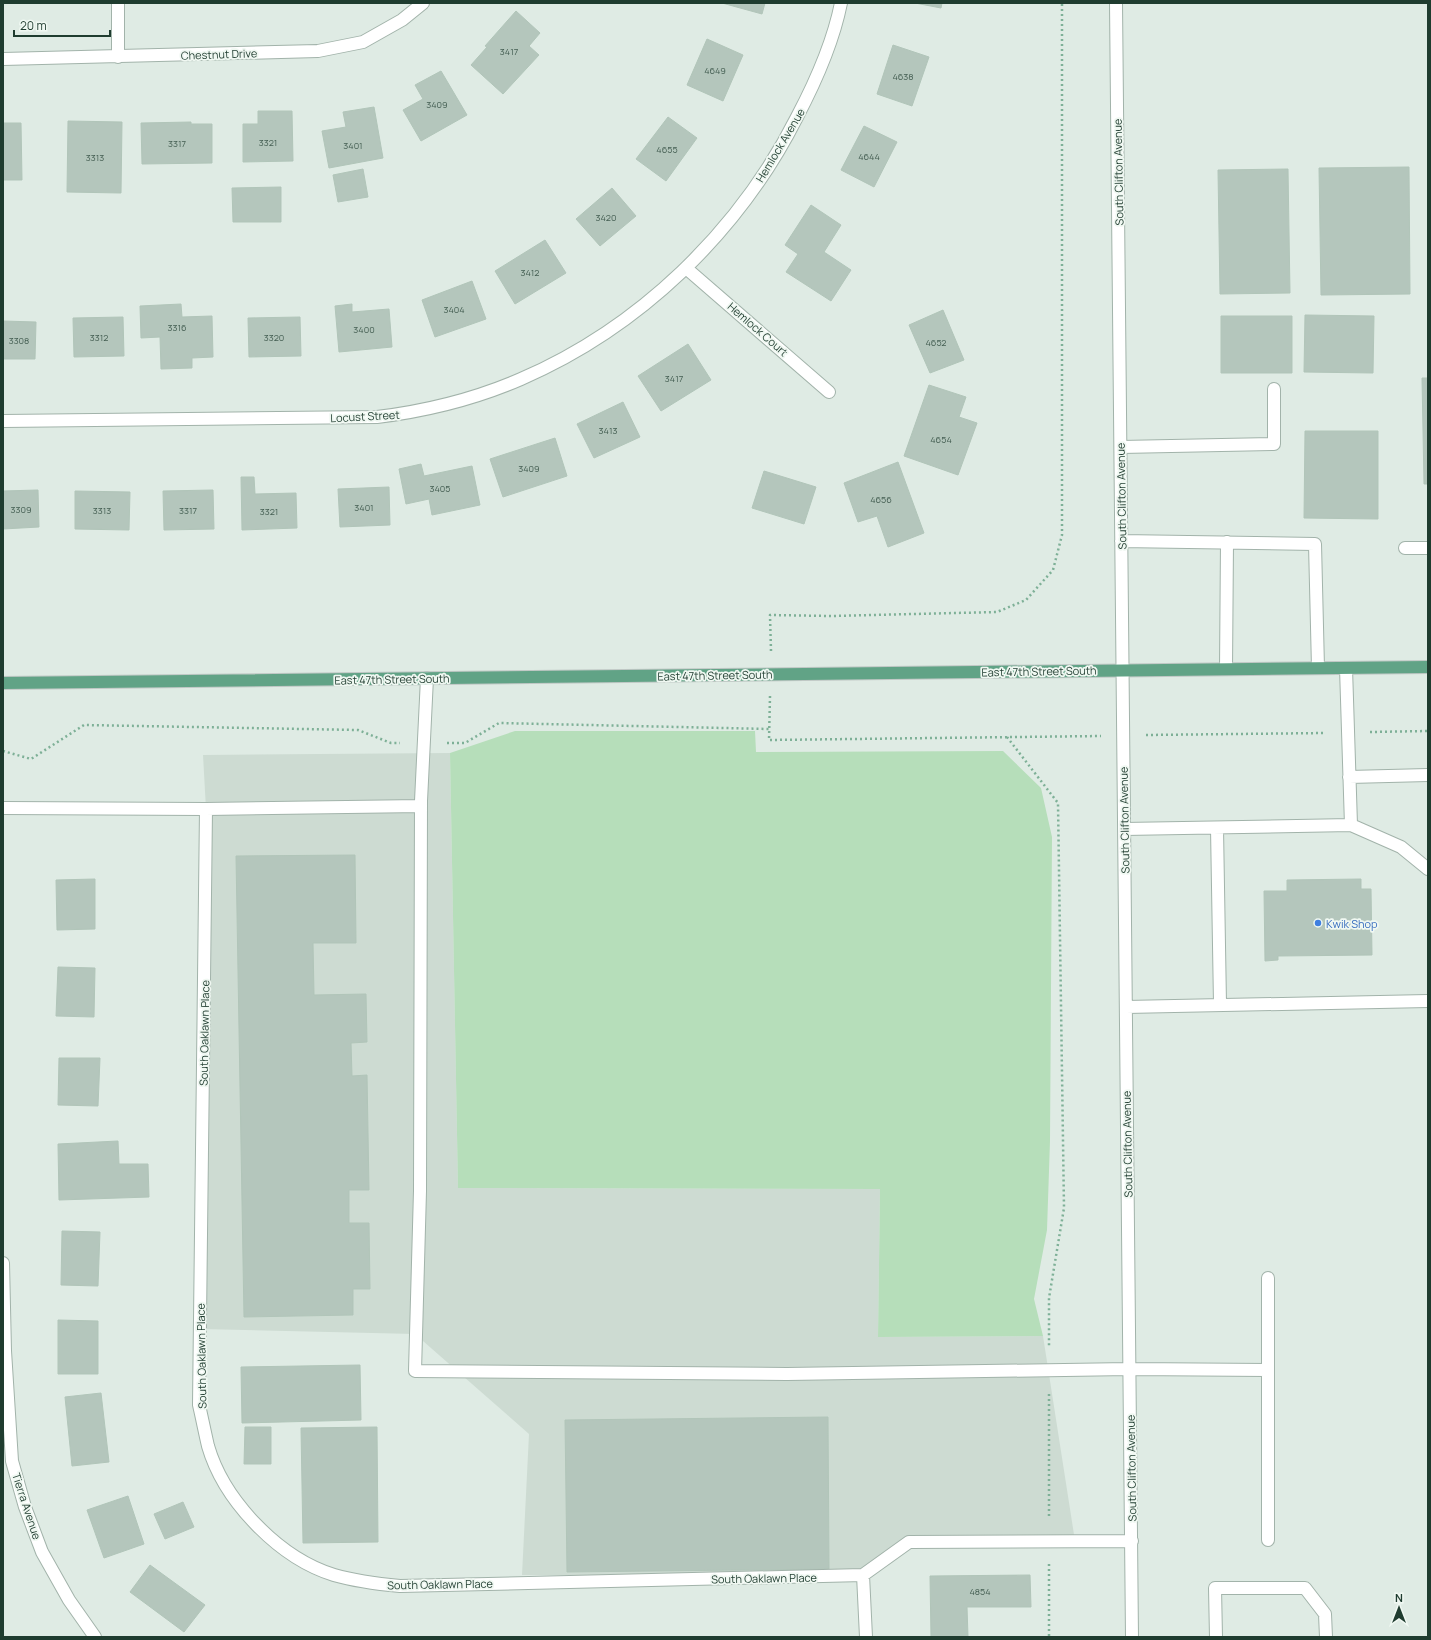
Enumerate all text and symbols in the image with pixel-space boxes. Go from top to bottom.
scale bar [14,12,110,38]
text: 20 m [20,17,47,34]
street label: Chestnut Drive [181,45,258,63]
house number: 3417 [500,45,519,58]
house number: 4649 [704,64,726,77]
house number: 4638 [892,70,914,83]
house number: 3409 [426,98,448,111]
street label: Hemlock Avenue [752,105,808,185]
street label: South Clifton Avenue [1110,118,1126,226]
house number: 3321 [259,136,277,149]
house number: 3317 [168,137,186,150]
house number: 3401 [343,139,363,152]
house number: 4655 [656,143,678,156]
house number: 4644 [858,150,880,163]
house number: 3313 [86,151,104,164]
house number: 3420 [596,211,616,224]
house number: 3412 [521,266,539,279]
street label: Hemlock Court [725,299,791,359]
house number: 3404 [443,303,465,316]
house number: 3316 [167,321,187,334]
house number: 3400 [353,323,375,336]
house number: 3312 [90,331,108,344]
house number: 3320 [264,331,284,344]
house number: 3308 [9,334,29,347]
house number: 4652 [926,336,946,349]
house number: 3417 [665,372,684,385]
street label: Locust Street [330,407,400,425]
house number: 3413 [599,424,617,437]
house number: 4654 [930,433,952,446]
street label: South Clifton Avenue [1113,442,1129,550]
house number: 3409 [518,462,540,475]
house number: 3405 [430,482,450,495]
house number: 4656 [870,493,892,506]
house number: 3401 [354,501,374,514]
house number: 3309 [10,503,32,516]
house number: 3313 [93,504,111,517]
house number: 3317 [179,504,197,517]
house number: 3321 [260,505,278,518]
street label: East 47th Street South [981,662,1097,680]
street label: East 47th Street South [657,666,773,684]
street label: East 47th Street South [334,670,450,688]
street label: South Clifton Avenue [1116,766,1132,874]
place label: Kwik Shop [1326,916,1378,931]
marker: Kwik Shop [1313,918,1323,928]
street label: South Oaklawn Place [196,979,212,1086]
street label: South Clifton Avenue [1119,1090,1135,1198]
street label: South Oaklawn Place [193,1302,209,1409]
street label: South Clifton Avenue [1123,1414,1139,1522]
street label: Tierra Avenue [9,1471,45,1542]
street label: South Oaklawn Place [711,1570,818,1586]
street label: South Oaklawn Place [387,1576,494,1592]
house number: 4854 [969,1585,991,1598]
north arrow [1379,1588,1419,1628]
text: N [1395,1590,1403,1605]

